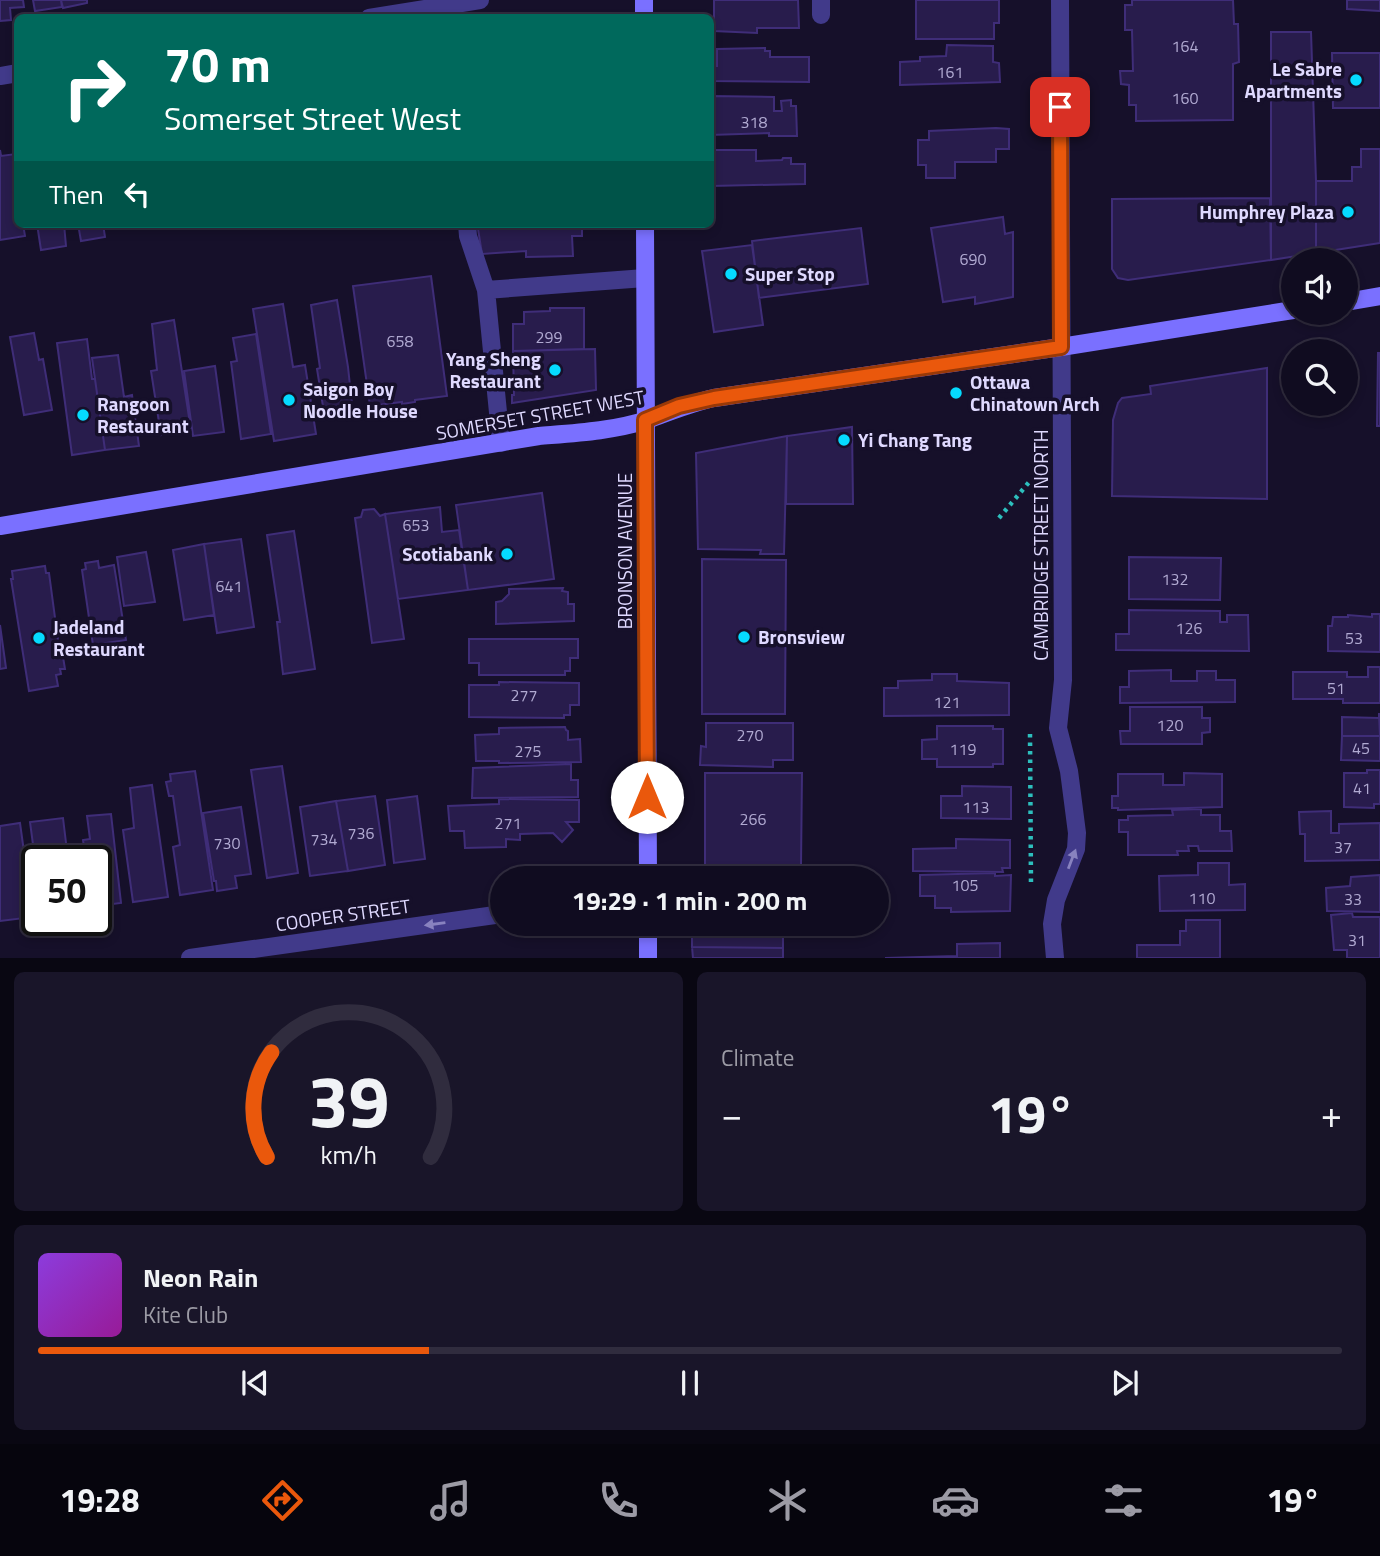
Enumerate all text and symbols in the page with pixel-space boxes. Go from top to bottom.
text: 70 m [164,26,271,101]
house number: 164 [1172,34,1198,58]
icon: right [49,42,140,133]
place label: Le Sabre Apartments [1245,54,1342,105]
house number: 161 [937,60,963,84]
marker: Le Sabre Apartments [1348,72,1364,88]
pin [1030,77,1090,137]
house number: 160 [1172,86,1198,110]
icon: arrive [1041,88,1079,126]
text: Somerset Street West [164,94,461,142]
house number: 318 [741,110,767,134]
text: Then [49,175,104,214]
icon: left [118,175,156,213]
place label: Humphrey Plaza [1199,197,1334,226]
marker: Humphrey Plaza [1340,204,1356,220]
house number: 690 [960,247,986,271]
map controls [1281,248,1358,416]
button: sound [1281,248,1358,325]
place label: Super Stop [745,259,835,288]
marker: Super Stop [723,266,739,282]
house number: 299 [536,325,562,349]
house number: 658 [387,329,413,353]
button: search [1281,339,1358,416]
place label: Yang Sheng Restaurant [446,344,541,395]
marker: Yang Sheng Restaurant [547,362,563,378]
place label: Ottawa Chinatown Arch [970,367,1100,418]
place label: Saigon Boy Noodle House [303,374,418,425]
street label: SOMERSET STREET WEST [434,382,646,447]
marker: Ottawa Chinatown Arch [948,385,964,401]
place label: Rangoon Restaurant [97,389,189,440]
marker: Saigon Boy Noodle House [281,392,297,408]
marker: Rangoon Restaurant [75,407,91,423]
place label: Yi Chang Tang [858,425,972,454]
street label: CAMBRIDGE STREET NORTH [1026,429,1055,661]
marker: Yi Chang Tang [836,432,852,448]
street label: BRONSON AVENUE [610,473,639,629]
house number: 653 [403,513,429,537]
place label: Scotiabank [402,539,493,568]
marker: Scotiabank [499,546,515,562]
house number: 132 [1162,567,1188,591]
house number: 641 [216,574,242,598]
place label: Jadeland Restaurant [53,612,145,663]
house number: 126 [1176,616,1202,640]
place label: Bronsview [758,622,845,651]
house number: 53 [1345,626,1363,650]
marker: Bronsview [736,629,752,645]
marker: Jadeland Restaurant [31,630,47,646]
house number: 51 [1327,676,1345,700]
house number: 277 [511,683,537,707]
house number: 121 [934,690,960,714]
house number: 120 [1157,713,1183,737]
house number: 270 [737,723,763,747]
house number: 45 [1352,736,1370,760]
house number: 119 [950,737,976,761]
house number: 275 [515,739,541,763]
position arrow [610,760,684,834]
house number: 41 [1353,776,1371,800]
house number: 113 [963,795,989,819]
house number: 266 [740,807,766,831]
house number: 271 [495,811,521,835]
house number: 736 [348,821,374,845]
house number: 734 [311,827,337,851]
house number: 730 [214,831,240,855]
house number: 37 [1334,835,1352,859]
speed limit sign: 50 [21,845,112,936]
one-way arrow [1066,849,1077,870]
house number: 105 [952,873,978,897]
text: 19:29 · 1 min · 200 m [572,881,807,920]
house number: 110 [1189,886,1215,910]
house number: 33 [1344,887,1362,911]
street label: COOPER STREET [274,891,412,938]
one-way arrow [424,918,446,929]
house number: 31 [1348,928,1366,952]
text: Climate [721,1040,794,1075]
text: 39 [308,1046,389,1156]
text: 19° [988,1074,1075,1153]
text: − [721,1085,742,1143]
text: + [1321,1085,1342,1143]
text: km/h [320,1136,377,1174]
text: Neon Rain [143,1258,258,1297]
text: Kite Club [143,1297,228,1332]
icon: previous [236,1364,274,1402]
icon: pause [671,1364,709,1402]
icon: next [1106,1364,1144,1402]
text: 19:28 [60,1476,139,1524]
icon: directions [258,1476,307,1525]
icon: music [426,1476,475,1525]
icon: phone [594,1476,643,1525]
icon: climate [763,1476,812,1525]
icon: car [931,1476,980,1525]
icon: filters [1099,1476,1148,1525]
text: 19° [1267,1476,1320,1524]

